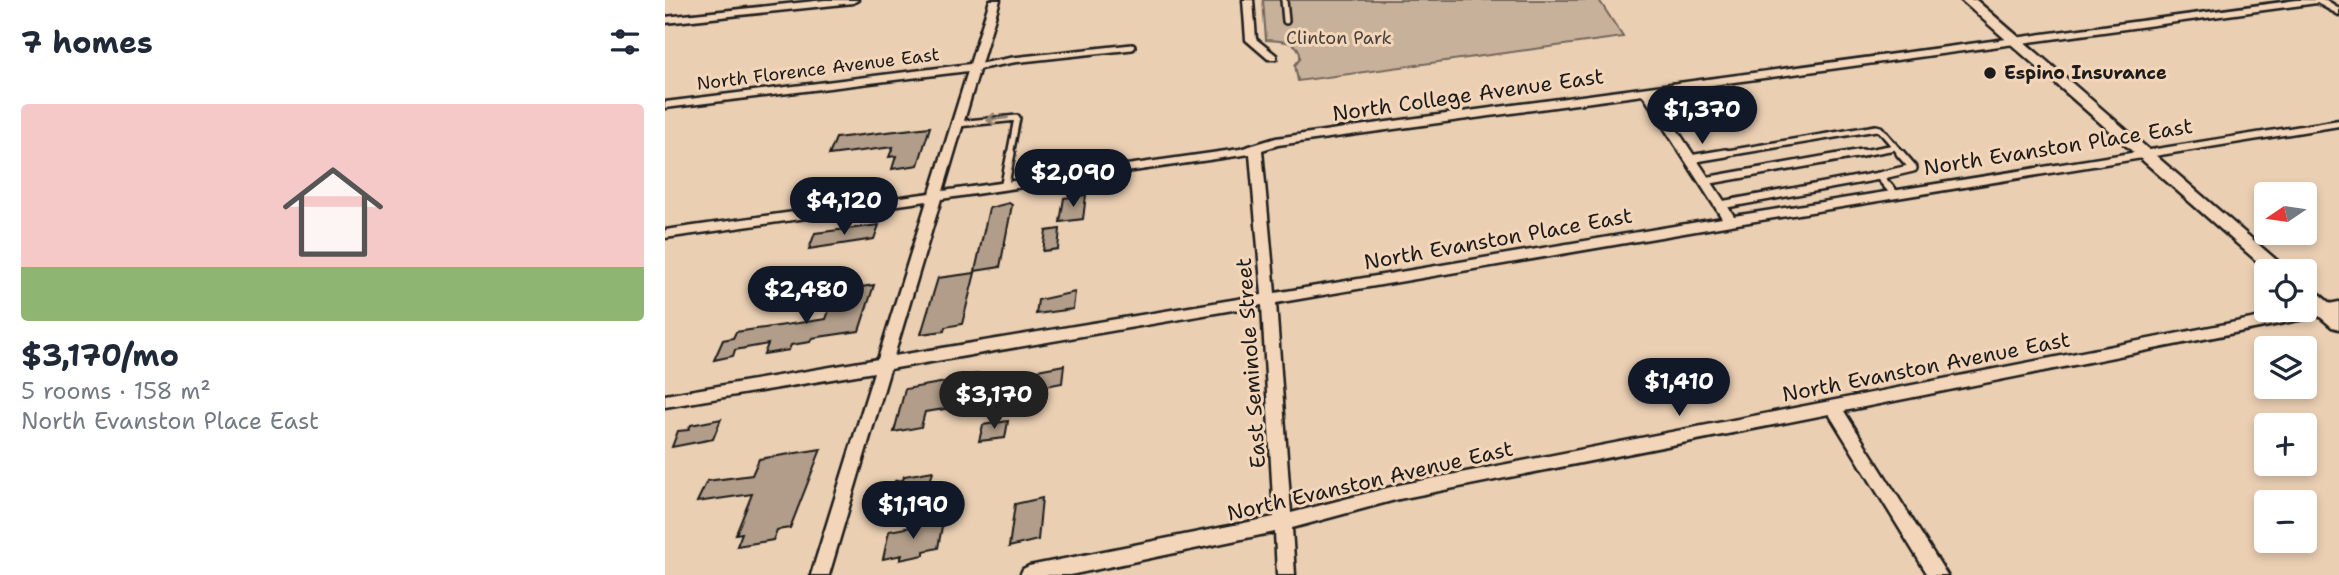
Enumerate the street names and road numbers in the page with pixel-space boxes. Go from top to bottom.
street label: North Florence Avenue East [695,42,941,96]
street label: North College Avenue East [1331,62,1605,128]
street label: North Evanston Place East [1921,112,2195,182]
street label: North Evanston Place East [1362,202,1634,276]
street label: East Seminole Street [1230,257,1272,469]
street label: North Evanston Avenue East [1780,325,2072,409]
street label: North Evanston Avenue East [1224,434,1516,528]

